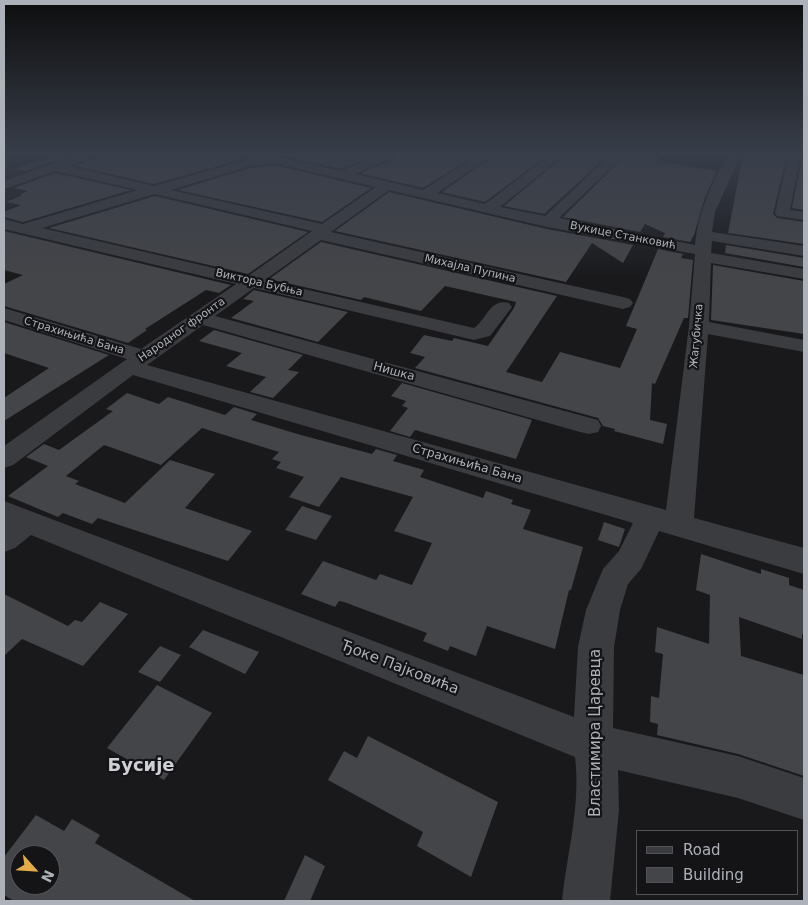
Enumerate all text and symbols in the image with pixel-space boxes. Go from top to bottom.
street label: Вукице Станковић [569,219,677,253]
street label: Михајла Пупина [423,252,517,286]
street label: Виктора Бубња [214,267,304,299]
street label: Народног фронта [136,295,228,365]
street label: Жагубичка [688,303,706,369]
street label: Страхињића Бана [22,314,126,358]
street label: Нишка [372,360,416,384]
street label: Страхињића Бана [410,441,524,487]
street label: Ђоке Пајковића [339,637,461,699]
street label: Властимира Царевца [587,649,605,817]
district label: Бусије [107,755,175,777]
legend [636,830,798,895]
text: Road [683,841,721,859]
north arrow [10,845,60,895]
text: Building [683,866,744,884]
text: N [38,867,57,885]

